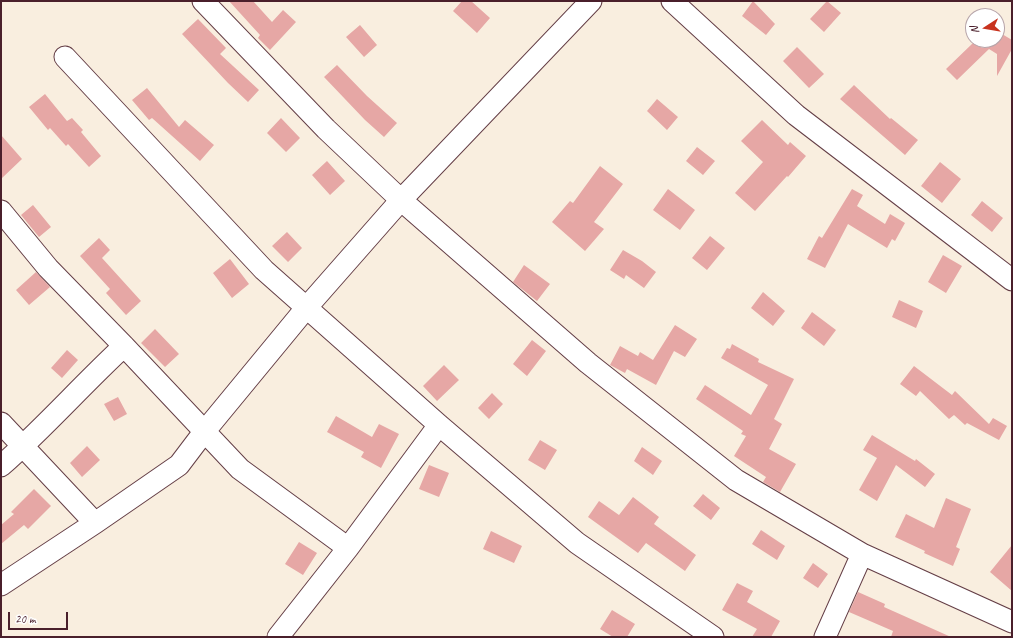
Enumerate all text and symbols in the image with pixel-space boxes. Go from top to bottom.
north arrow [965,8,1005,48]
text: N [967,25,982,35]
scale bar [10,604,70,630]
text: 20 m [15,611,35,627]

